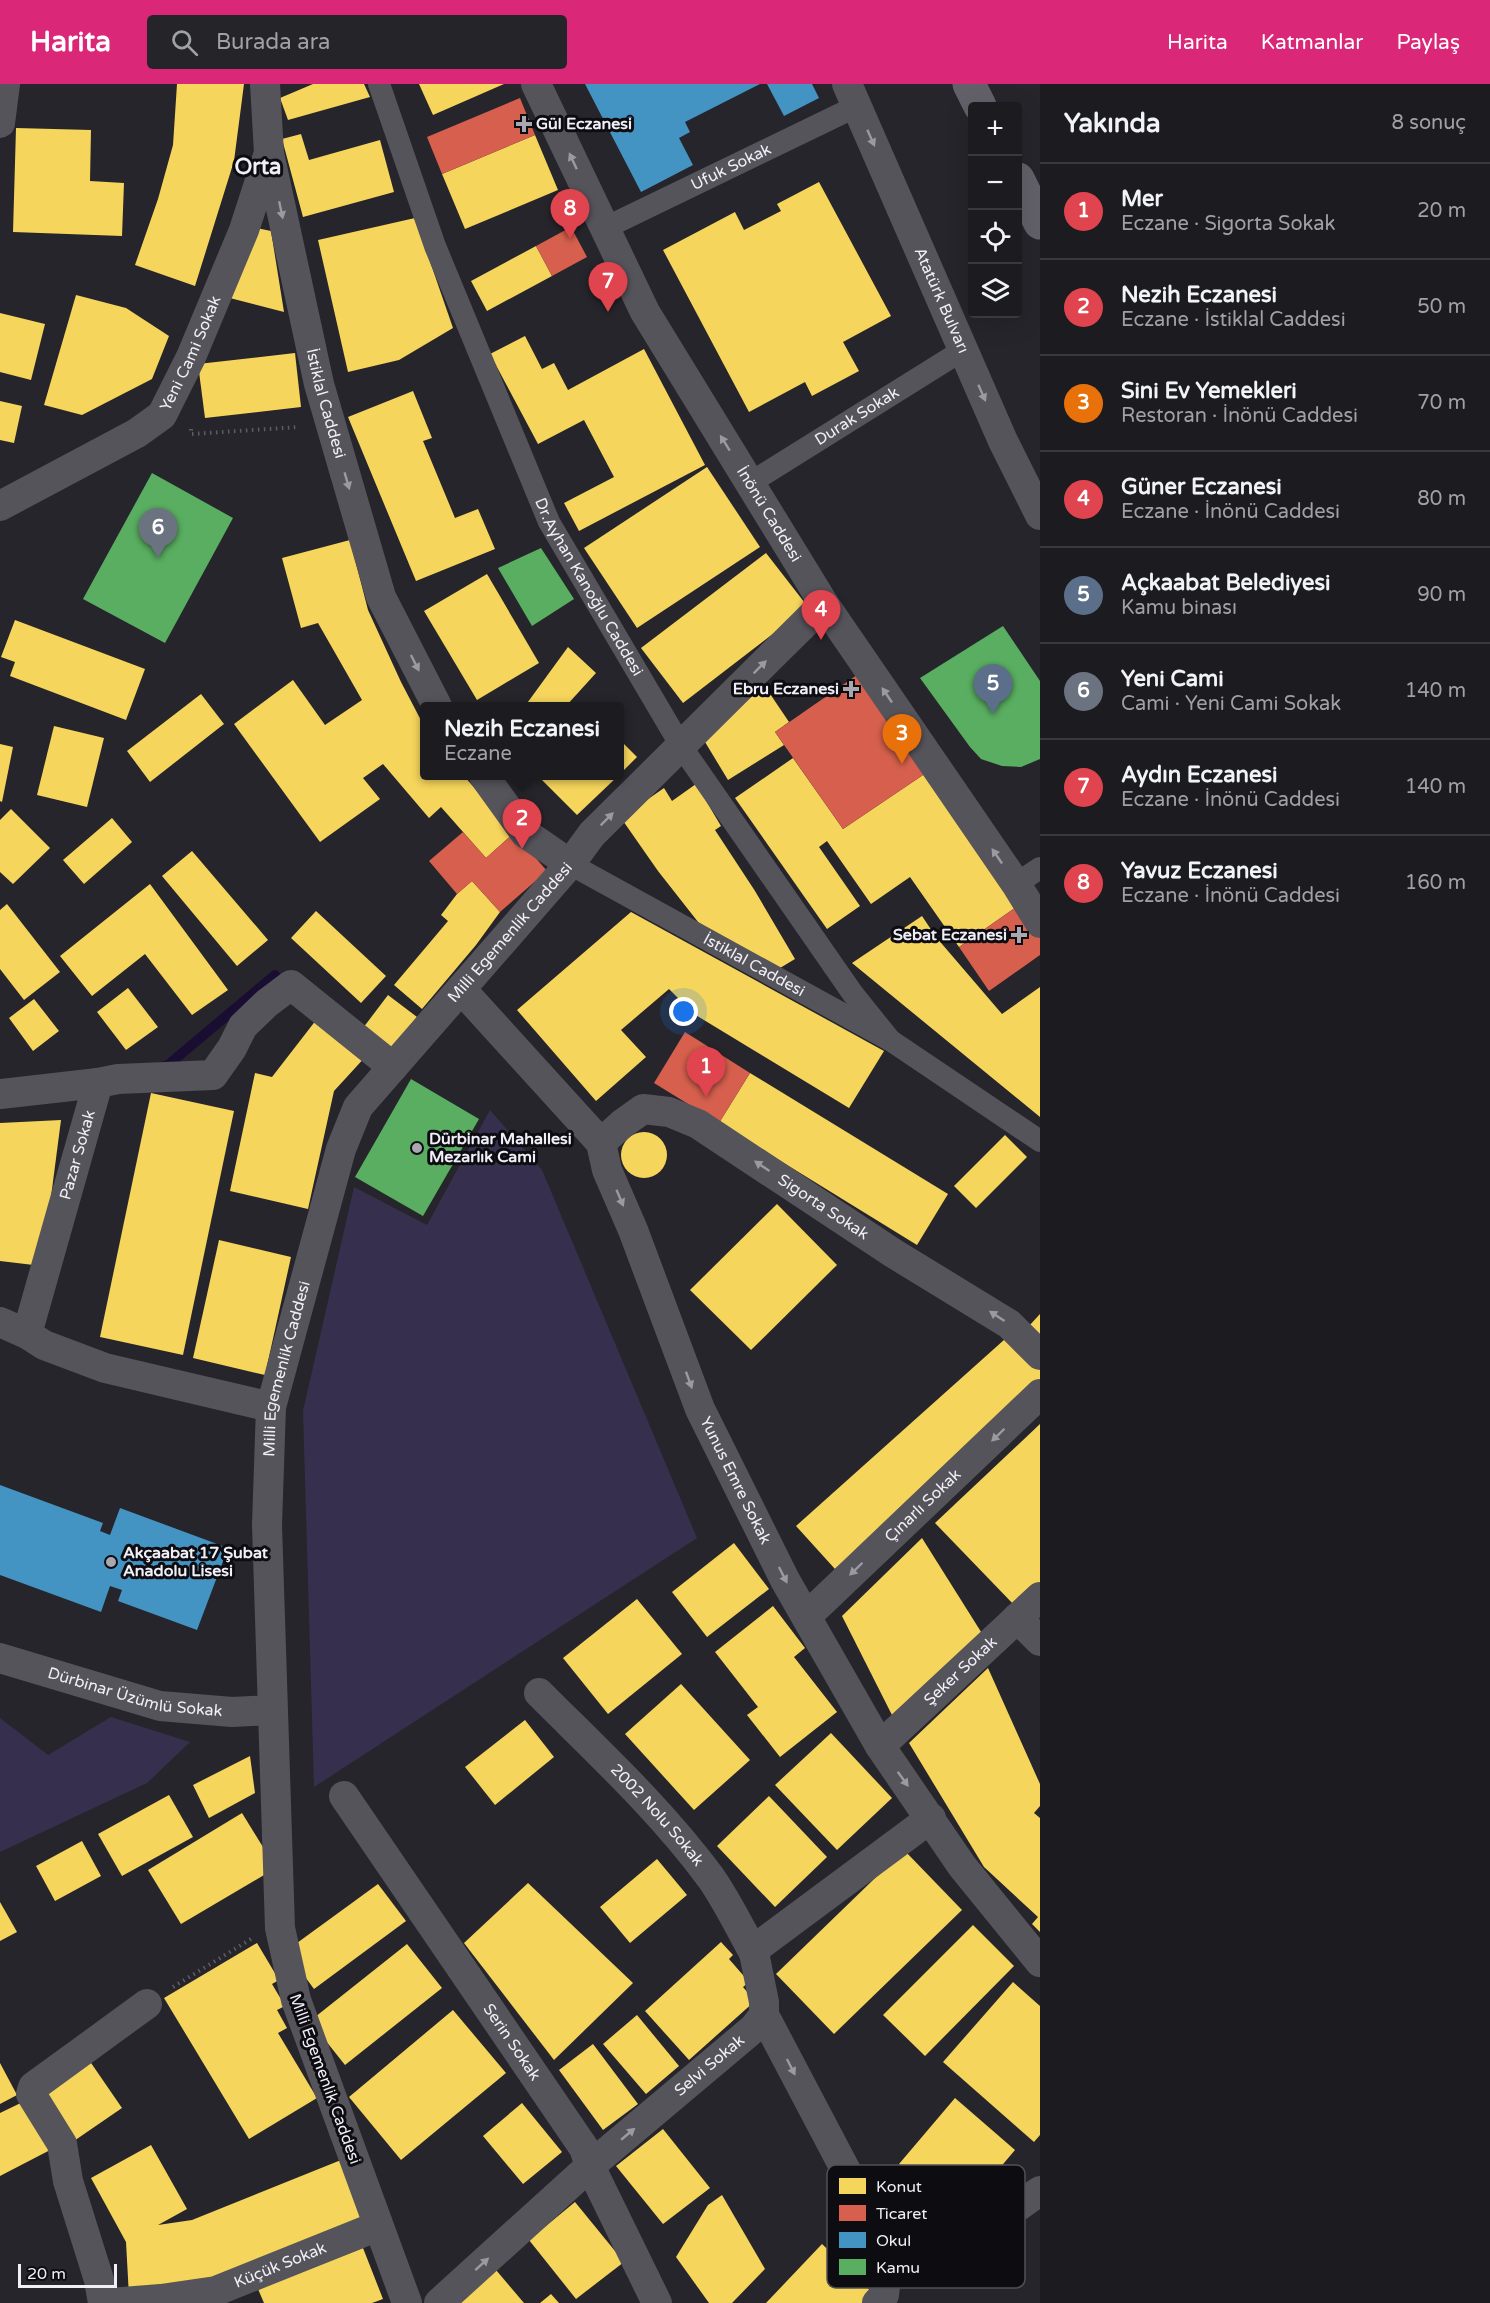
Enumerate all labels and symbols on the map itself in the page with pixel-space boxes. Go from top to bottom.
place label: Gül Eczanesi [536,114,632,134]
marker: Gül Eczanesi [517,117,531,131]
one-way arrow [866,129,876,147]
street label: Ufuk Sokak [688,139,775,195]
one-way arrow [568,152,577,169]
district label: Orta [235,154,281,180]
pin: 8 [550,190,590,239]
one-way arrow [277,201,286,220]
street label: Atatürk Bulvarı [910,244,973,356]
pin: 7 [588,262,628,312]
street label: Yeni Cami Sokak [156,292,226,415]
street label: İstiklal Caddesi [302,347,350,461]
street label: Durak Sokak [811,382,903,450]
one-way arrow [978,385,987,402]
one-way arrow [720,435,731,451]
street label: İnönü Caddesi [732,463,806,566]
one-way arrow [343,472,352,490]
street label: Dr.Ayhan Kanoğlu Caddesi [530,495,648,680]
pin: 6 [138,508,178,558]
pin: 4 [802,590,840,640]
one-way arrow [410,654,419,671]
one-way arrow [753,660,767,674]
pin: 5 [974,664,1012,714]
place label: Ebru Eczanesi [733,679,839,699]
marker: Ebru Eczanesi [844,682,858,696]
one-way arrow [881,688,893,704]
pin: 3 [882,714,922,764]
pin: 2 [502,800,542,849]
one-way arrow [600,812,614,826]
one-way arrow [991,849,1003,865]
street label: Milli Egemenlik Caddesi [444,858,577,1007]
place label: Sebat Eczanesi [893,925,1007,945]
marker: Sebat Eczanesi [1012,928,1026,942]
street label: İstiklal Caddesi [700,929,808,1001]
your location [669,997,698,1026]
pin: 1 [686,1048,726,1097]
street label: Pazar Sokak [55,1107,100,1202]
place label: Dürbinar Mahallesi Mezarlık Cami [429,1129,572,1167]
marker: Dürbinar Mahallesi Mezarlık Cami [410,1141,424,1155]
one-way arrow [754,1160,770,1172]
street label: Sigorta Sokak [774,1170,873,1244]
one-way arrow [615,1189,625,1207]
street label: Milli Egemenlik Caddesi [259,1279,315,1457]
one-way arrow [989,1310,1005,1321]
one-way arrow [685,1371,694,1389]
street label: Yunus Emre Sokak [695,1413,776,1548]
one-way arrow [991,1427,1005,1441]
street label: Çınarlı Sokak [880,1464,965,1547]
place label: Akçaabat 17 Şubat Anadolu Lisesi [123,1543,269,1581]
marker: Akçaabat 17 Şubat Anadolu Lisesi [104,1555,118,1569]
one-way arrow [849,1562,864,1576]
one-way arrow [778,1566,788,1583]
street label: Şeker Sokak [920,1632,1001,1710]
street label: Dürbinar Üzümlü Sokak [45,1663,223,1721]
street label: 2002 Nolu Sokak [606,1760,708,1870]
one-way arrow [897,1770,909,1786]
street label: Milli Egemenlik Caddesi [285,1991,365,2167]
street label: Serin Sokak [479,2000,545,2085]
street label: Selvi Sokak [670,2030,749,2101]
one-way arrow [786,2059,796,2076]
one-way arrow [620,2128,636,2141]
legend [827,2165,1025,2288]
text: Konut [876,2177,922,2197]
text: Ticaret [876,2204,927,2224]
text: Okul [876,2231,911,2251]
street label: Küçük Sokak [231,2238,330,2293]
one-way arrow [474,2258,489,2271]
text: Kamu [876,2258,920,2278]
scale bar [18,2261,117,2288]

